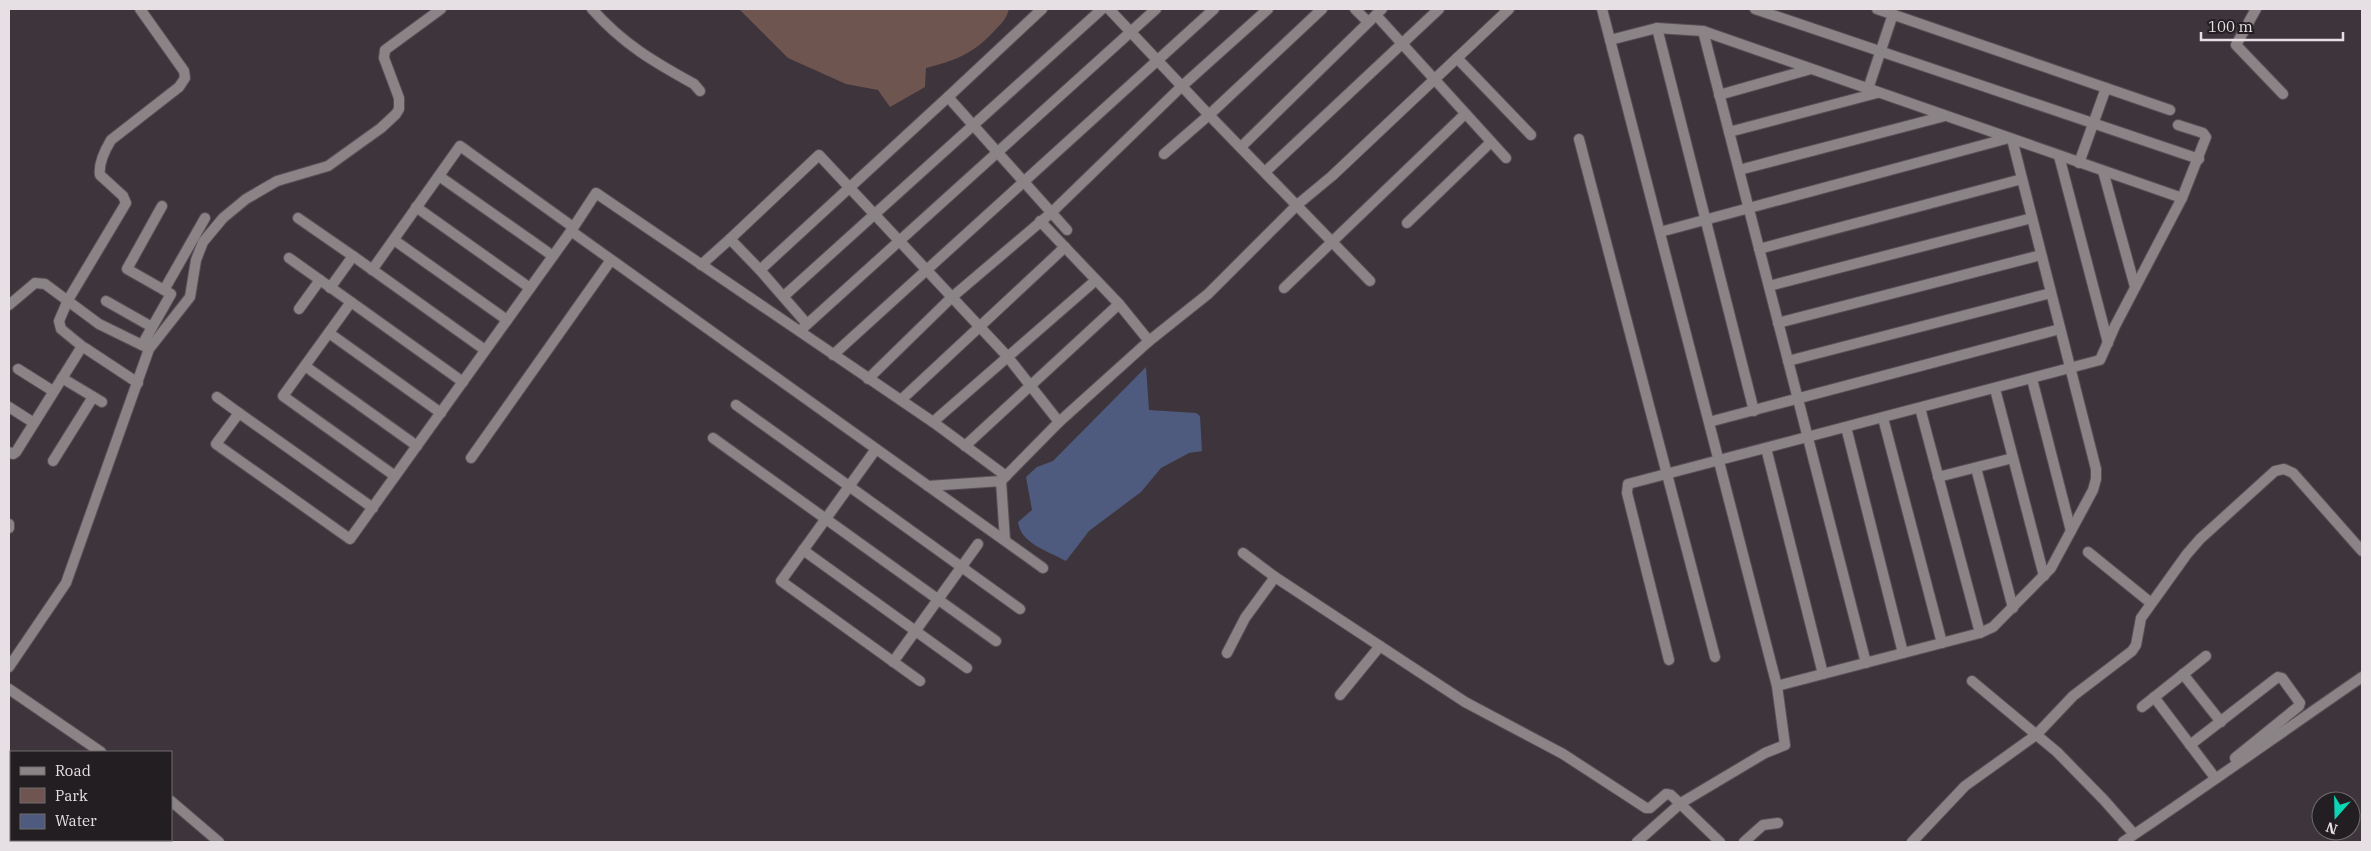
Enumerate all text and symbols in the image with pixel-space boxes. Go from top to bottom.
scale bar [2201,10,2344,42]
text: 100 m [2208,17,2253,36]
legend [10,751,172,841]
text: Road [55,761,91,780]
text: Park [55,786,88,805]
north arrow [2311,791,2361,841]
text: Water [55,811,97,830]
text: N [2323,818,2340,839]

